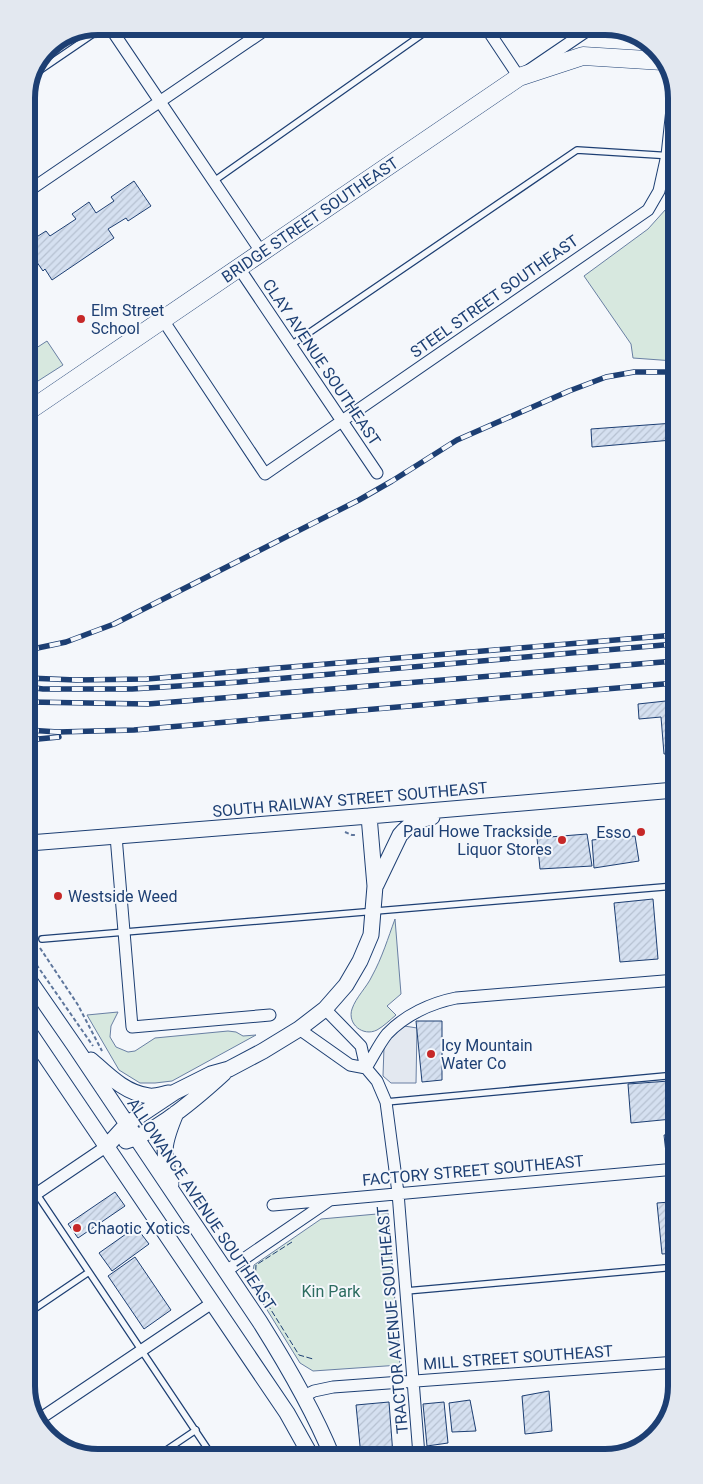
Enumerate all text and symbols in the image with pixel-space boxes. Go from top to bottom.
street label: BRIDGE STREET SOUTHEAST [218,153,402,287]
street label: STEEL STREET SOUTHEAST [407,231,582,362]
street label: CLAY AVENUE SOUTHEAST [259,275,385,450]
place label: Elm Street School [91,301,164,338]
marker: Elm Street School [75,313,87,325]
street label: SOUTH RAILWAY STREET SOUTHEAST [212,778,489,821]
place label: Paul Howe Trackside Liquor Stores [403,822,552,859]
place label: Esso [596,823,631,842]
marker: Esso [635,826,647,838]
marker: Paul Howe Trackside Liquor Stores [556,834,568,846]
place label: Westside Weed [68,887,178,906]
marker: Westside Weed [52,890,64,902]
place label: Icy Mountain Water Co [441,1036,533,1073]
marker: Icy Mountain Water Co [425,1048,437,1060]
street label: ALLOWANCE AVENUE SOUTHEAST [123,1095,280,1314]
street label: FACTORY STREET SOUTHEAST [361,1151,585,1190]
street label: TRACTOR AVENUE SOUTHEAST [373,1205,412,1435]
place label: Chaotic Xotics [87,1219,190,1238]
marker: Chaotic Xotics [71,1222,83,1234]
park label: Kin Park [302,1282,361,1301]
street label: MILL STREET SOUTHEAST [422,1341,614,1374]

